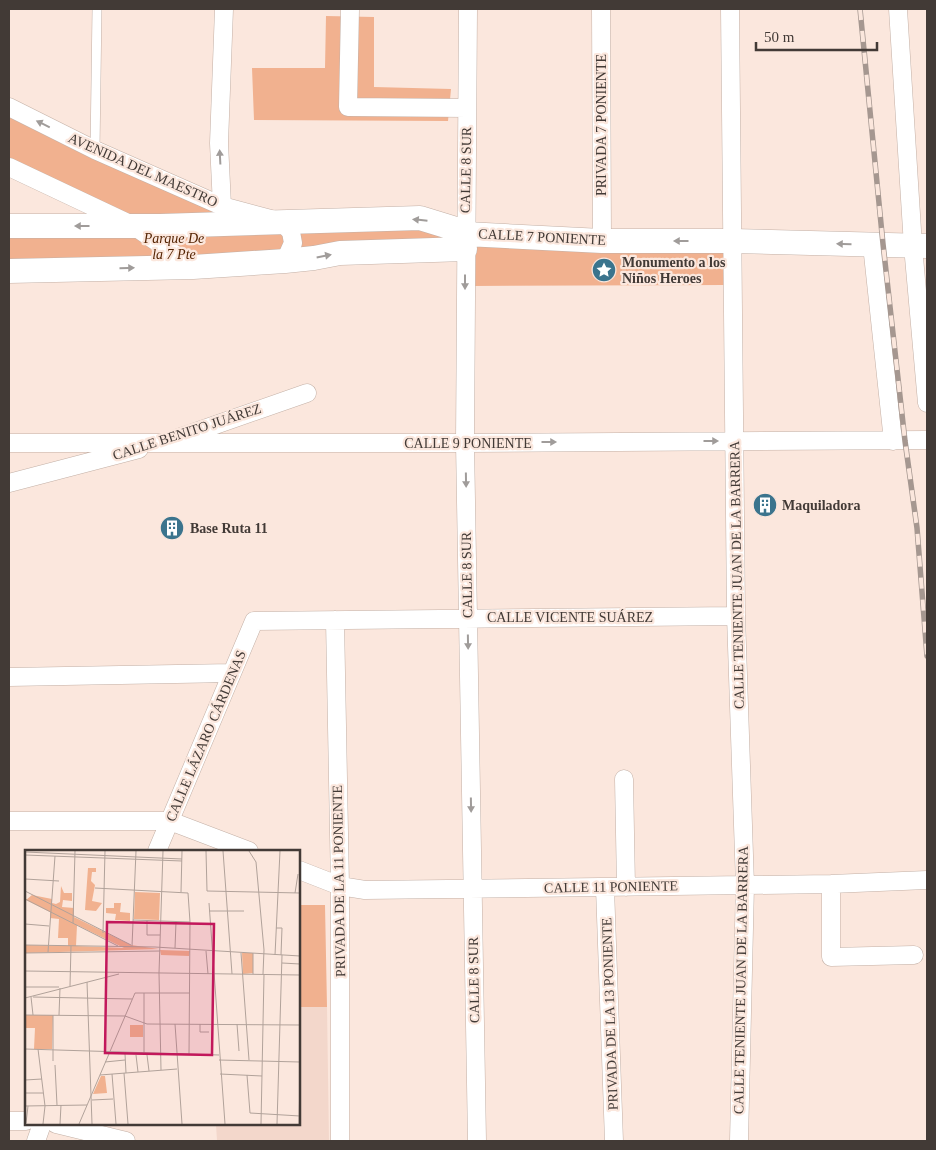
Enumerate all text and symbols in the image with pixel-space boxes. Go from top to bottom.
scale bar [756,20,877,52]
text: 50 m [764,29,795,45]
street label: PRIVADA 7 PONIENTE [594,54,609,196]
one-way arrow [36,120,50,128]
street label: CALLE 8 SUR [458,126,474,213]
street label: AVENIDA DEL MAESTRO [66,130,220,210]
one-way arrow [216,149,224,165]
one-way arrow [411,216,427,224]
one-way arrow [74,222,90,230]
street label: CALLE 7 PONIENTE [478,226,606,248]
park label: Parque De la 7 Pte [143,231,204,262]
one-way arrow [673,237,689,245]
one-way arrow [835,240,851,248]
one-way arrow [317,252,332,260]
place label: Monumento a los Niños Heroes [622,255,726,286]
place icon: Monumento a los Niños Heroes [591,257,617,283]
one-way arrow [120,264,136,272]
one-way arrow [461,275,469,291]
street label: CALLE BENITO JUÁREZ [111,400,263,463]
street label: CALLE 9 PONIENTE [404,436,532,451]
one-way arrow [703,437,719,445]
one-way arrow [541,438,557,446]
street label: CALLE TENIENTE JUAN DE LA BARRERA [727,440,747,709]
one-way arrow [462,472,470,488]
building icon: Maquiladora [752,492,778,518]
place label: Maquiladora [782,498,861,513]
building icon: Base Ruta 11 [159,515,185,541]
place label: Base Ruta 11 [190,521,268,536]
street label: CALLE 8 SUR [459,531,475,618]
street label: CALLE VICENTE SUÁREZ [487,609,653,625]
one-way arrow [465,635,473,651]
street label: CALLE LÁZARO CÁRDENAS [162,648,249,824]
street label: PRIVADA DE LA 11 PONIENTE [330,785,348,977]
one-way arrow [467,797,475,813]
street label: CALLE TENIENTE JUAN DE LA BARRERA [731,845,751,1114]
inset map [25,850,300,1125]
street label: CALLE 11 PONIENTE [544,878,678,896]
street label: PRIVADA DE LA 13 PONIENTE [599,917,621,1111]
street label: CALLE 8 SUR [466,936,482,1023]

